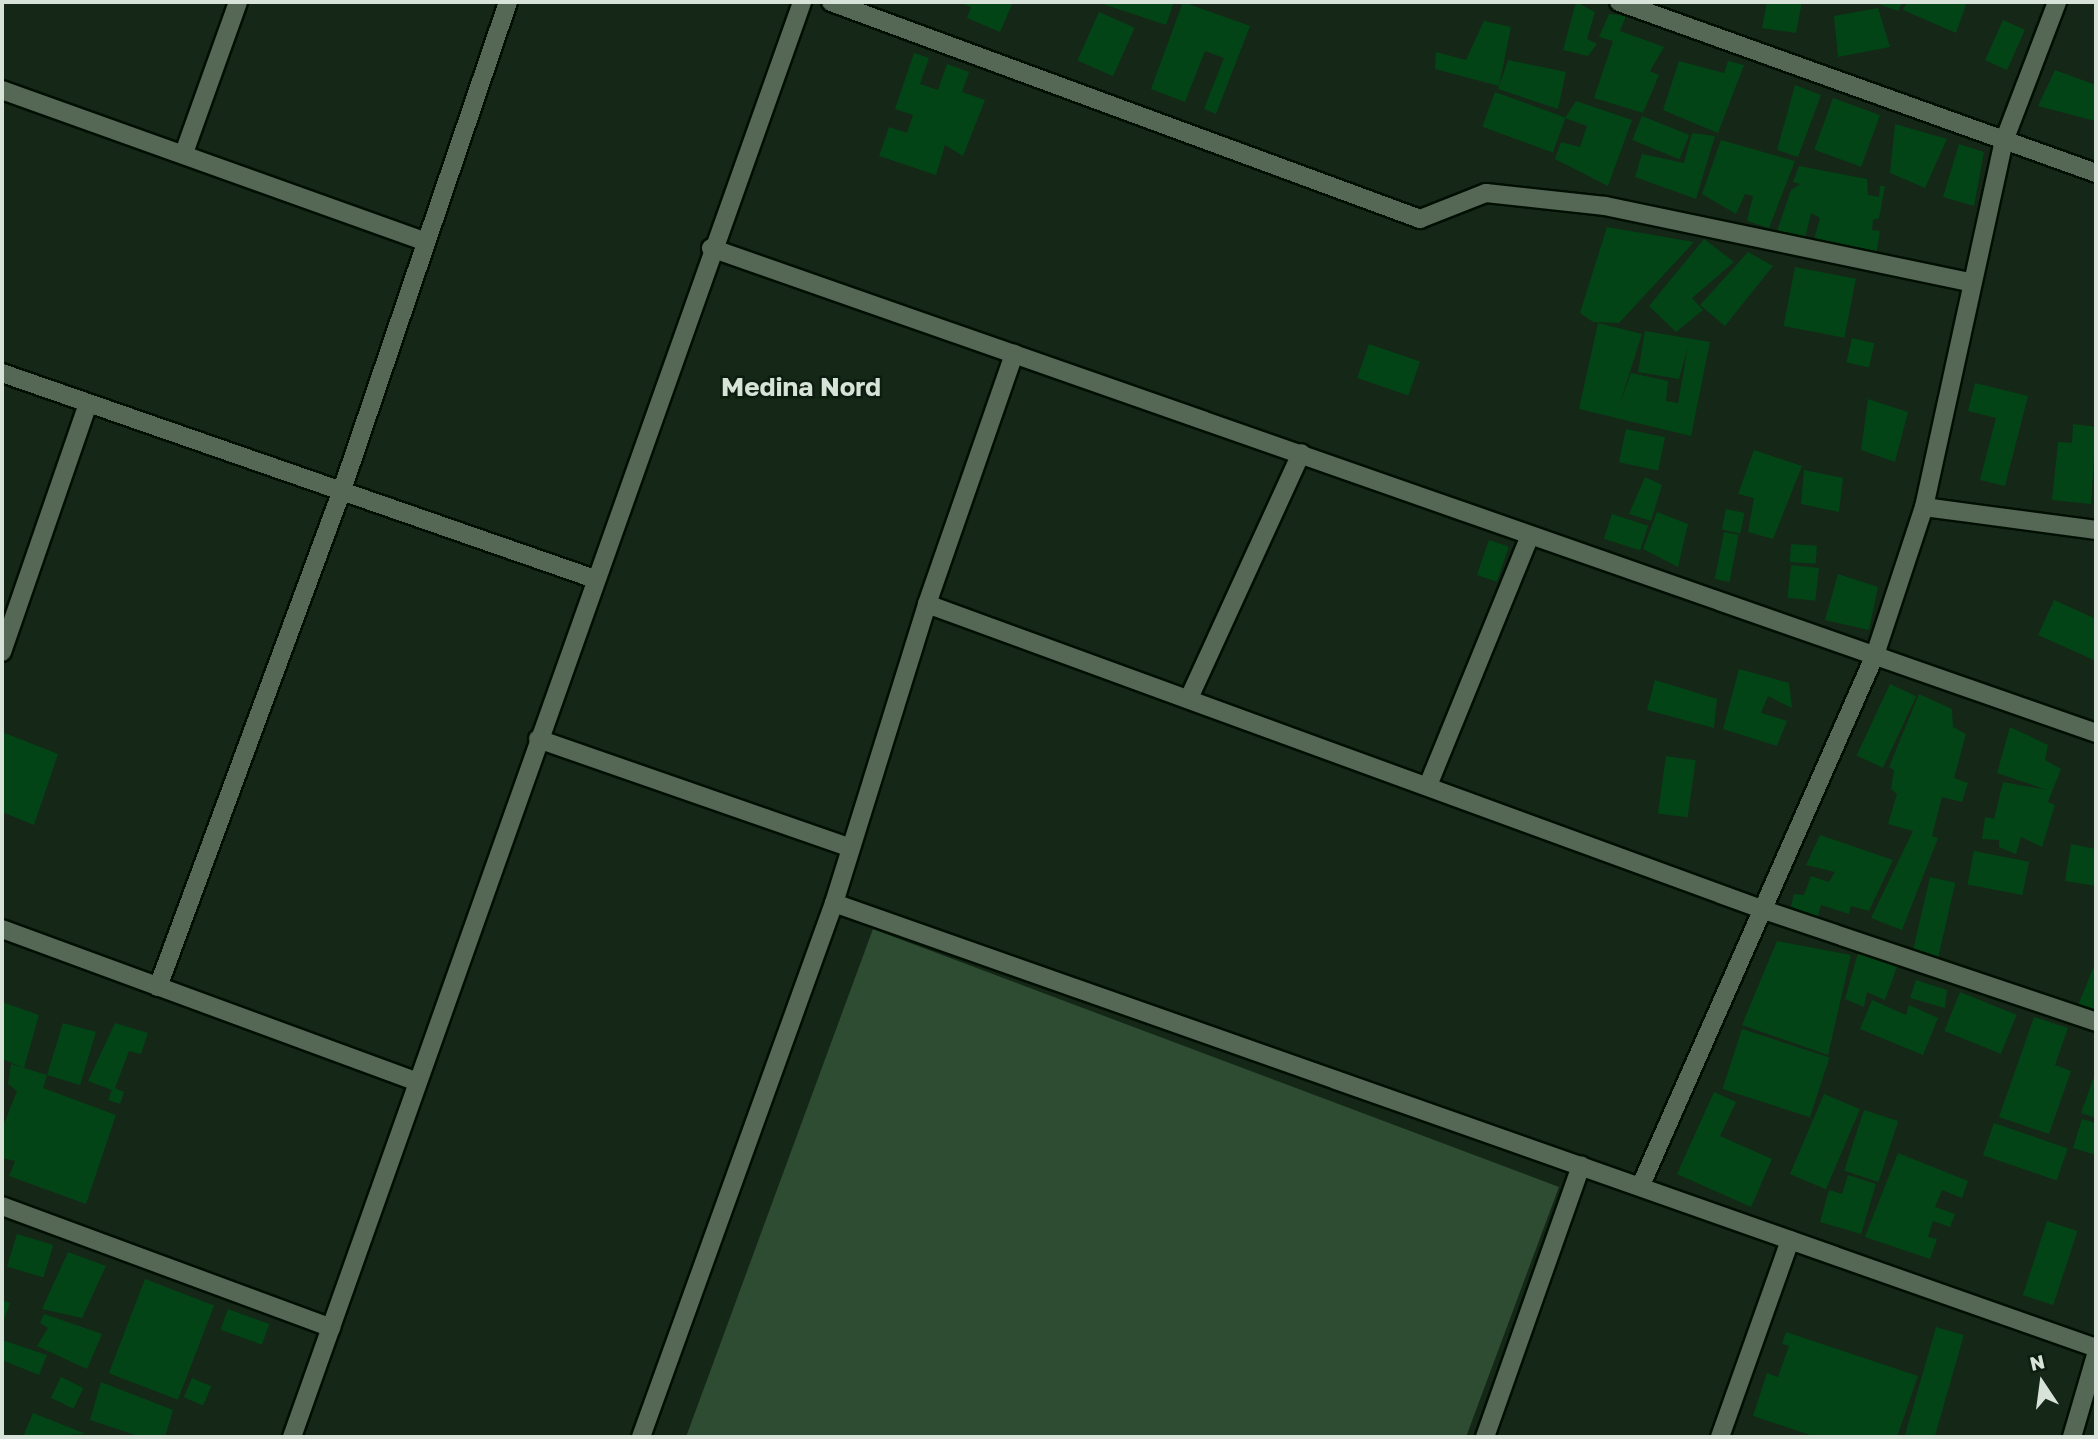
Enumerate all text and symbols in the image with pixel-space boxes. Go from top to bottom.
district label: Medina Nord [721,371,881,403]
north arrow [2007,1348,2077,1418]
text: N [2028,1349,2047,1375]

